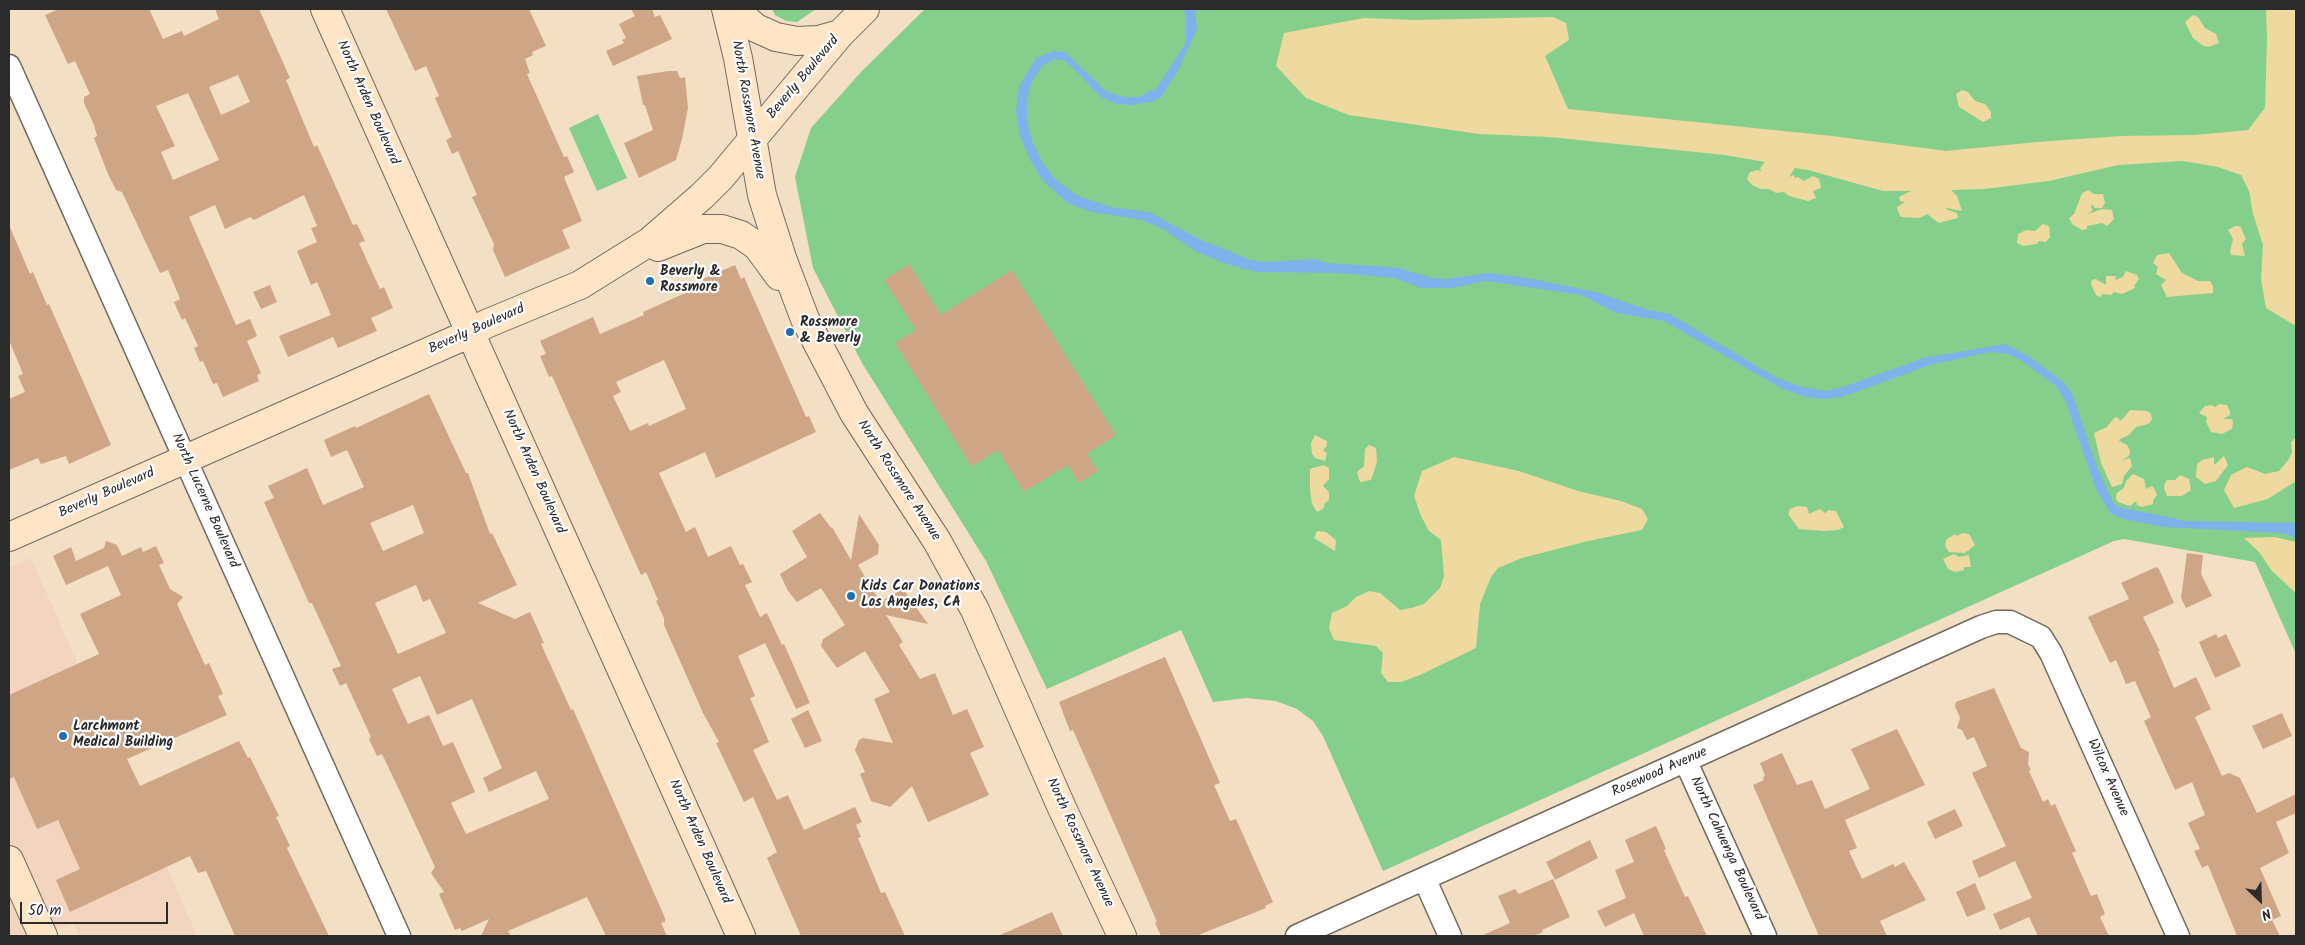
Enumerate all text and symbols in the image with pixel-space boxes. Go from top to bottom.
street label: Beverly Boulevard [764,33,844,123]
street label: North Arden Boulevard [332,38,402,168]
street label: North Rossmore Avenue [727,39,767,181]
place label: Beverly & Rossmore [660,265,721,298]
marker: Beverly & Rossmore [644,275,656,287]
street label: Beverly Boulevard [426,301,528,359]
place label: Rossmore & Beverly [800,316,861,348]
marker: Rossmore & Beverly [784,326,796,338]
street label: North Arden Boulevard [498,407,568,537]
street label: North Rossmore Avenue [853,417,943,545]
street label: North Lucerne Boulevard [167,431,241,571]
street label: Beverly Boulevard [56,465,158,523]
place label: Kids Car Donations Los Angeles, CA [861,580,980,612]
marker: Kids Car Donations Los Angeles, CA [845,590,857,602]
place label: Larchmont Medical Building [73,720,173,752]
marker: Larchmont Medical Building [57,730,69,742]
street label: Wilcox Avenue [2082,737,2132,819]
street label: Rosewood Avenue [1610,744,1710,802]
street label: North Cahuenga Boulevard [1685,774,1767,924]
street label: North Rossmore Avenue [1042,776,1116,910]
street label: North Arden Boulevard [664,777,734,907]
north arrow [2235,875,2285,925]
scale bar [22,892,170,924]
text: 50 m [28,899,62,923]
text: N [2258,902,2275,926]

